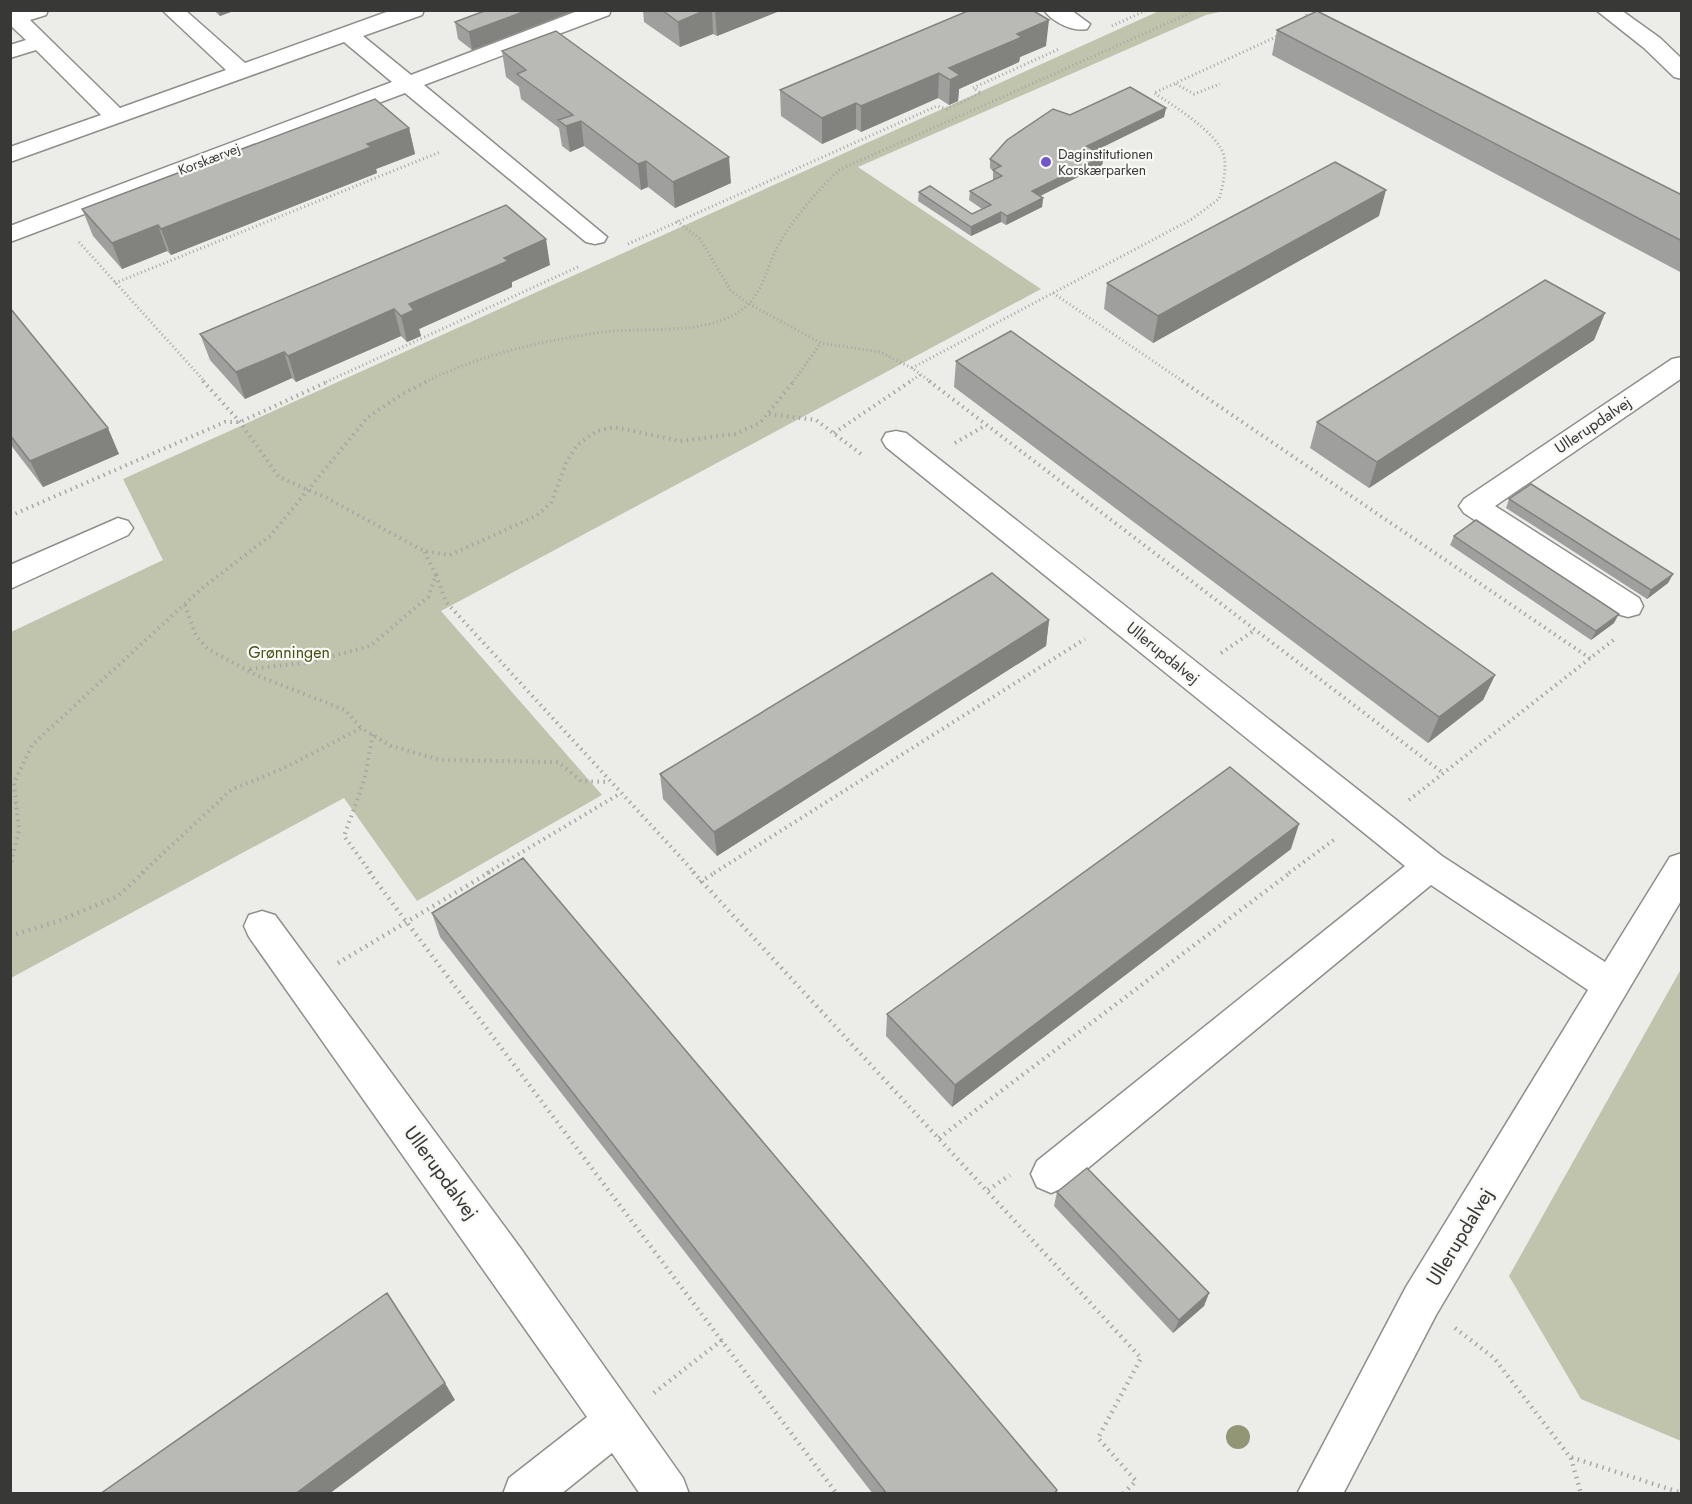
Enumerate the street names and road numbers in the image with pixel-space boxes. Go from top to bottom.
street label: Korskærvej [175,138,243,180]
street label: Ullerupdalvej [1550,391,1636,459]
street label: Ullerupdalvej [1122,616,1204,690]
street label: Ullerupdalvej [397,1120,485,1226]
street label: Ullerupdalvej [1419,1182,1501,1292]

